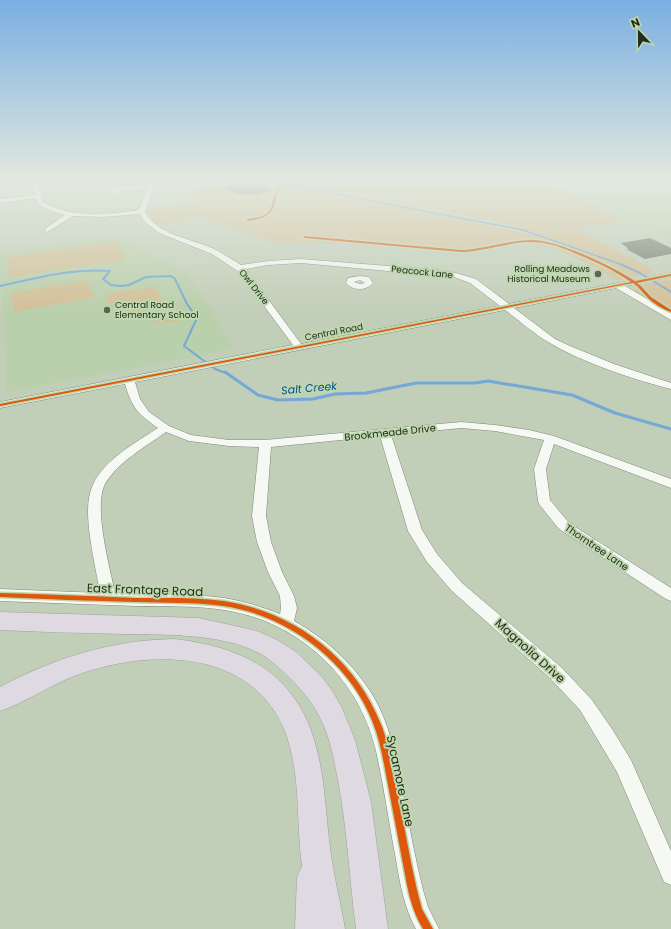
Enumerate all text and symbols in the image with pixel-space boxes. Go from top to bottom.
north arrow [619,12,659,52]
text: N [628,14,642,32]
street label: Peacock Lane [391,263,454,281]
place label: Rolling Meadows Historical Museum [507,263,590,285]
street label: Owl Drive [236,267,272,307]
marker: Rolling Meadows Historical Museum [593,269,603,279]
place label: Central Road Elementary School [115,299,198,321]
marker: Central Road Elementary School [102,305,112,315]
street label: Central Road [304,320,364,344]
water label: Salt Creek [281,377,339,398]
street label: Brookmeade Drive [344,420,436,445]
street label: Thorntree Lane [562,520,632,574]
street label: East Frontage Road [87,579,203,600]
street label: Magnolia Drive [491,614,569,687]
street label: Sycamore Lane [383,734,418,828]

